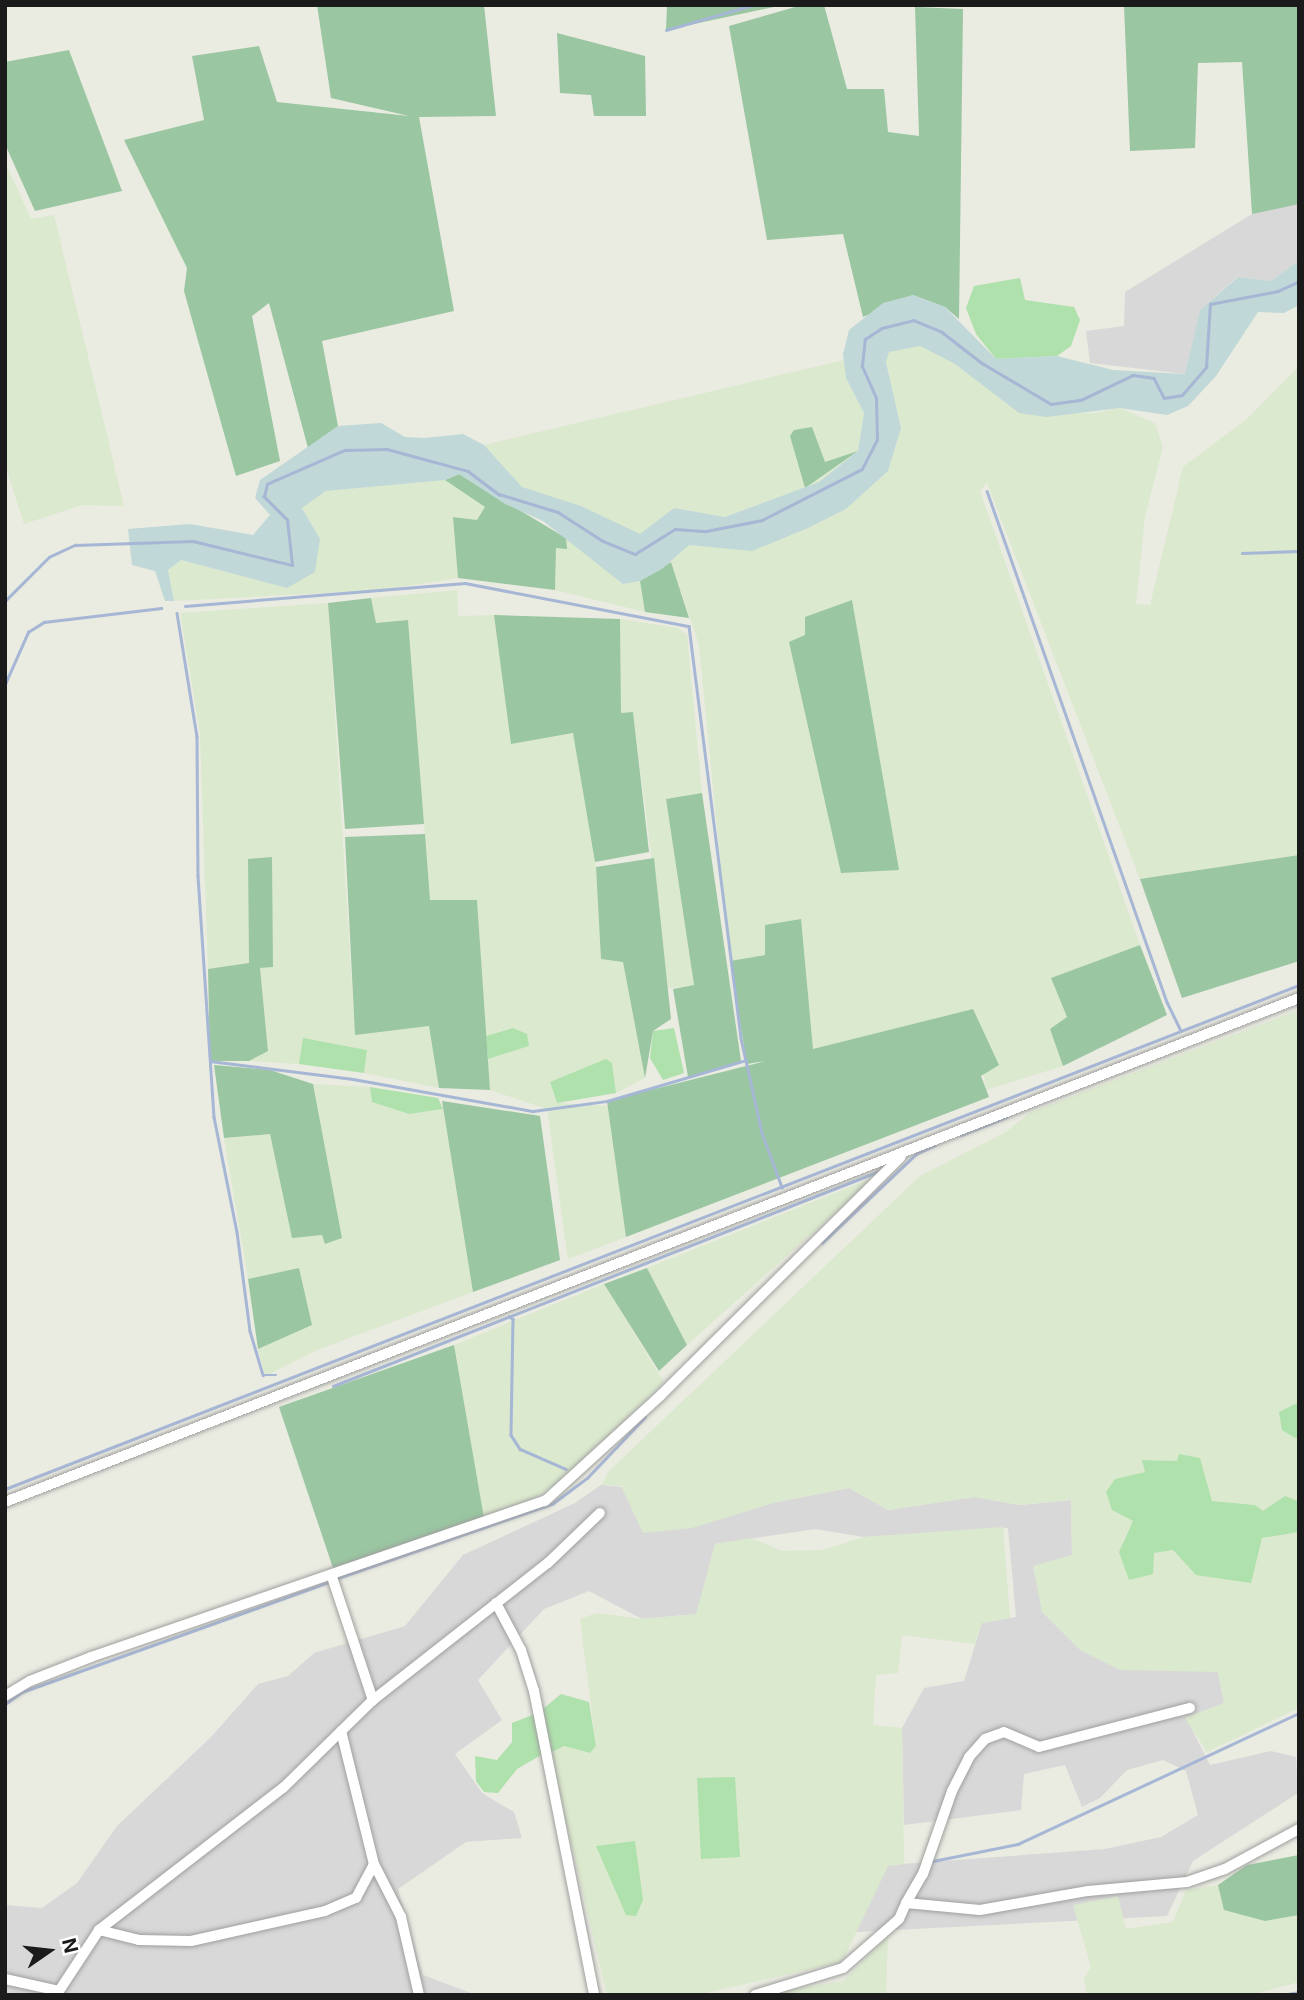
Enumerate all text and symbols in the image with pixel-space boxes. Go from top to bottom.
north arrow [14,1916,84,1986]
text: N [57,1936,83,1956]

